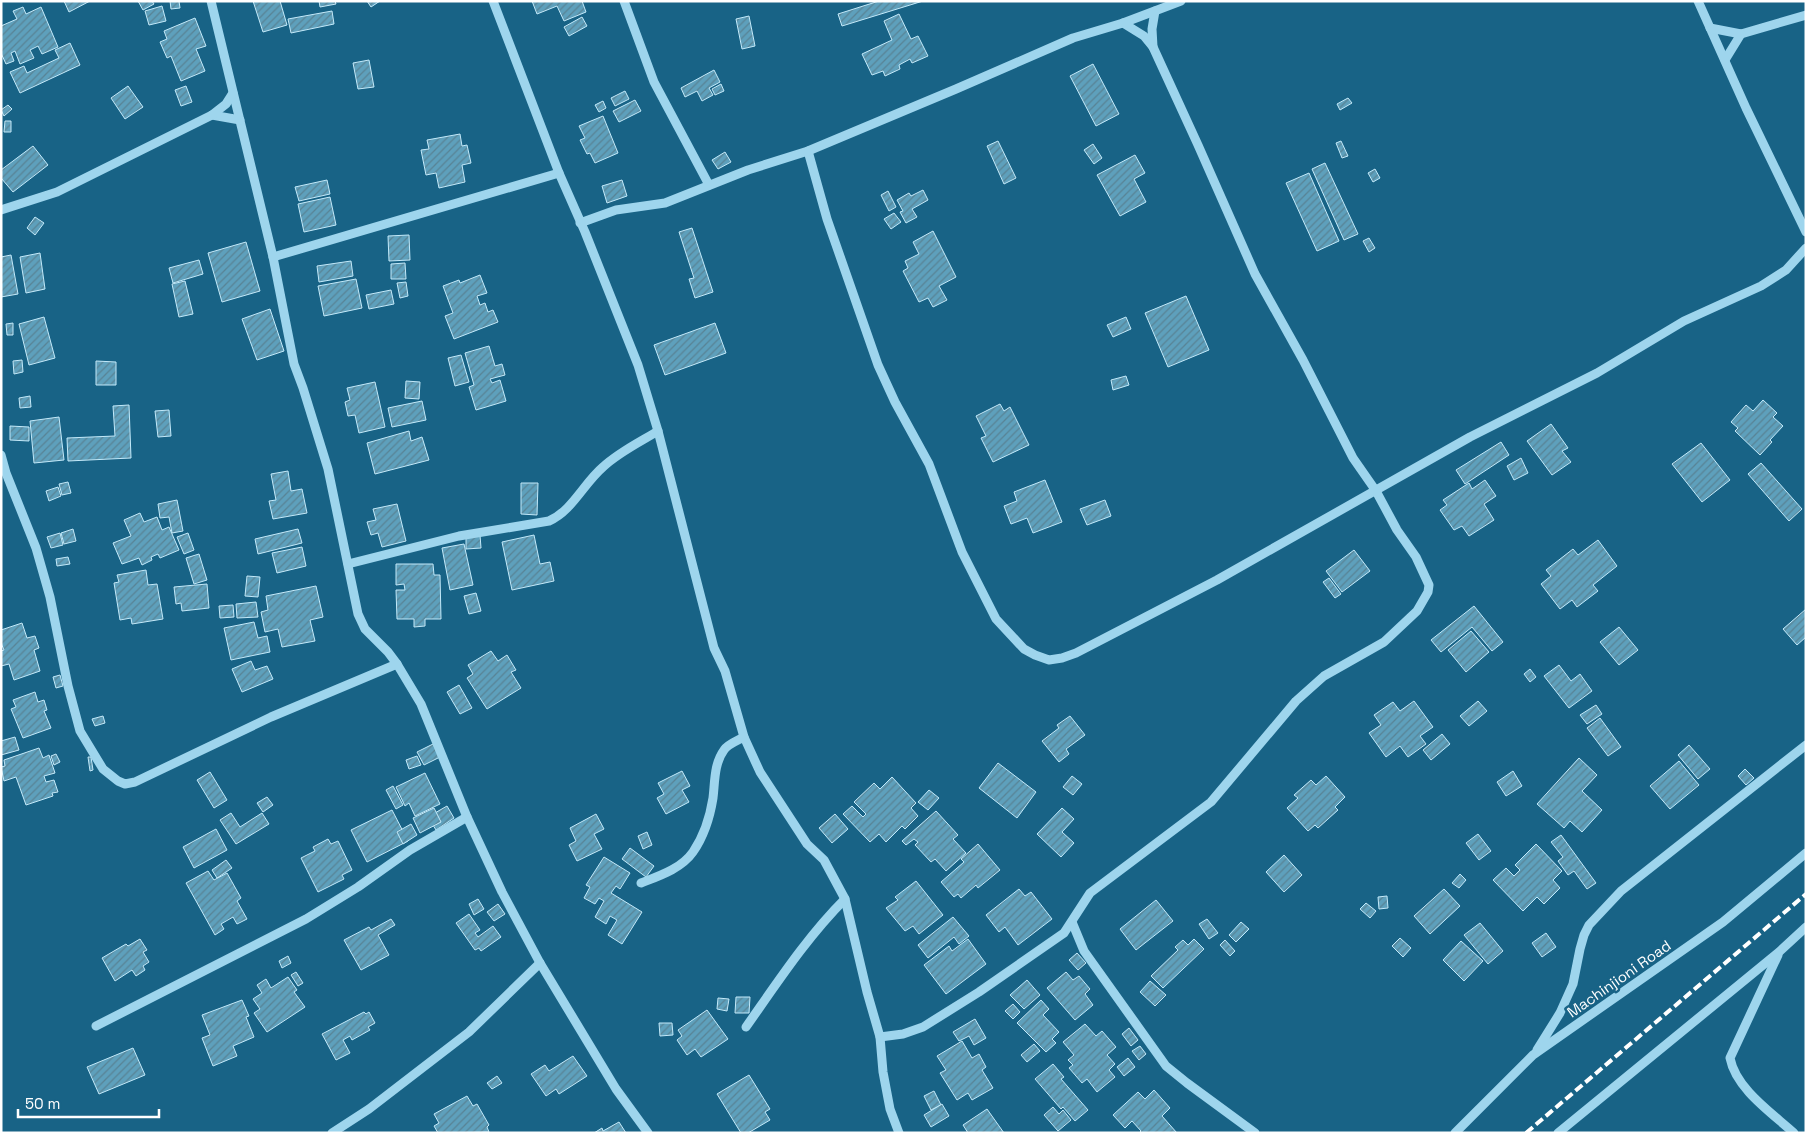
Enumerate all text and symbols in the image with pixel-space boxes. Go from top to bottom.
street label: Machinjioni Road [1563,936,1674,1022]
scale bar [18,1086,159,1118]
text: 50 m [25,1094,60,1113]

